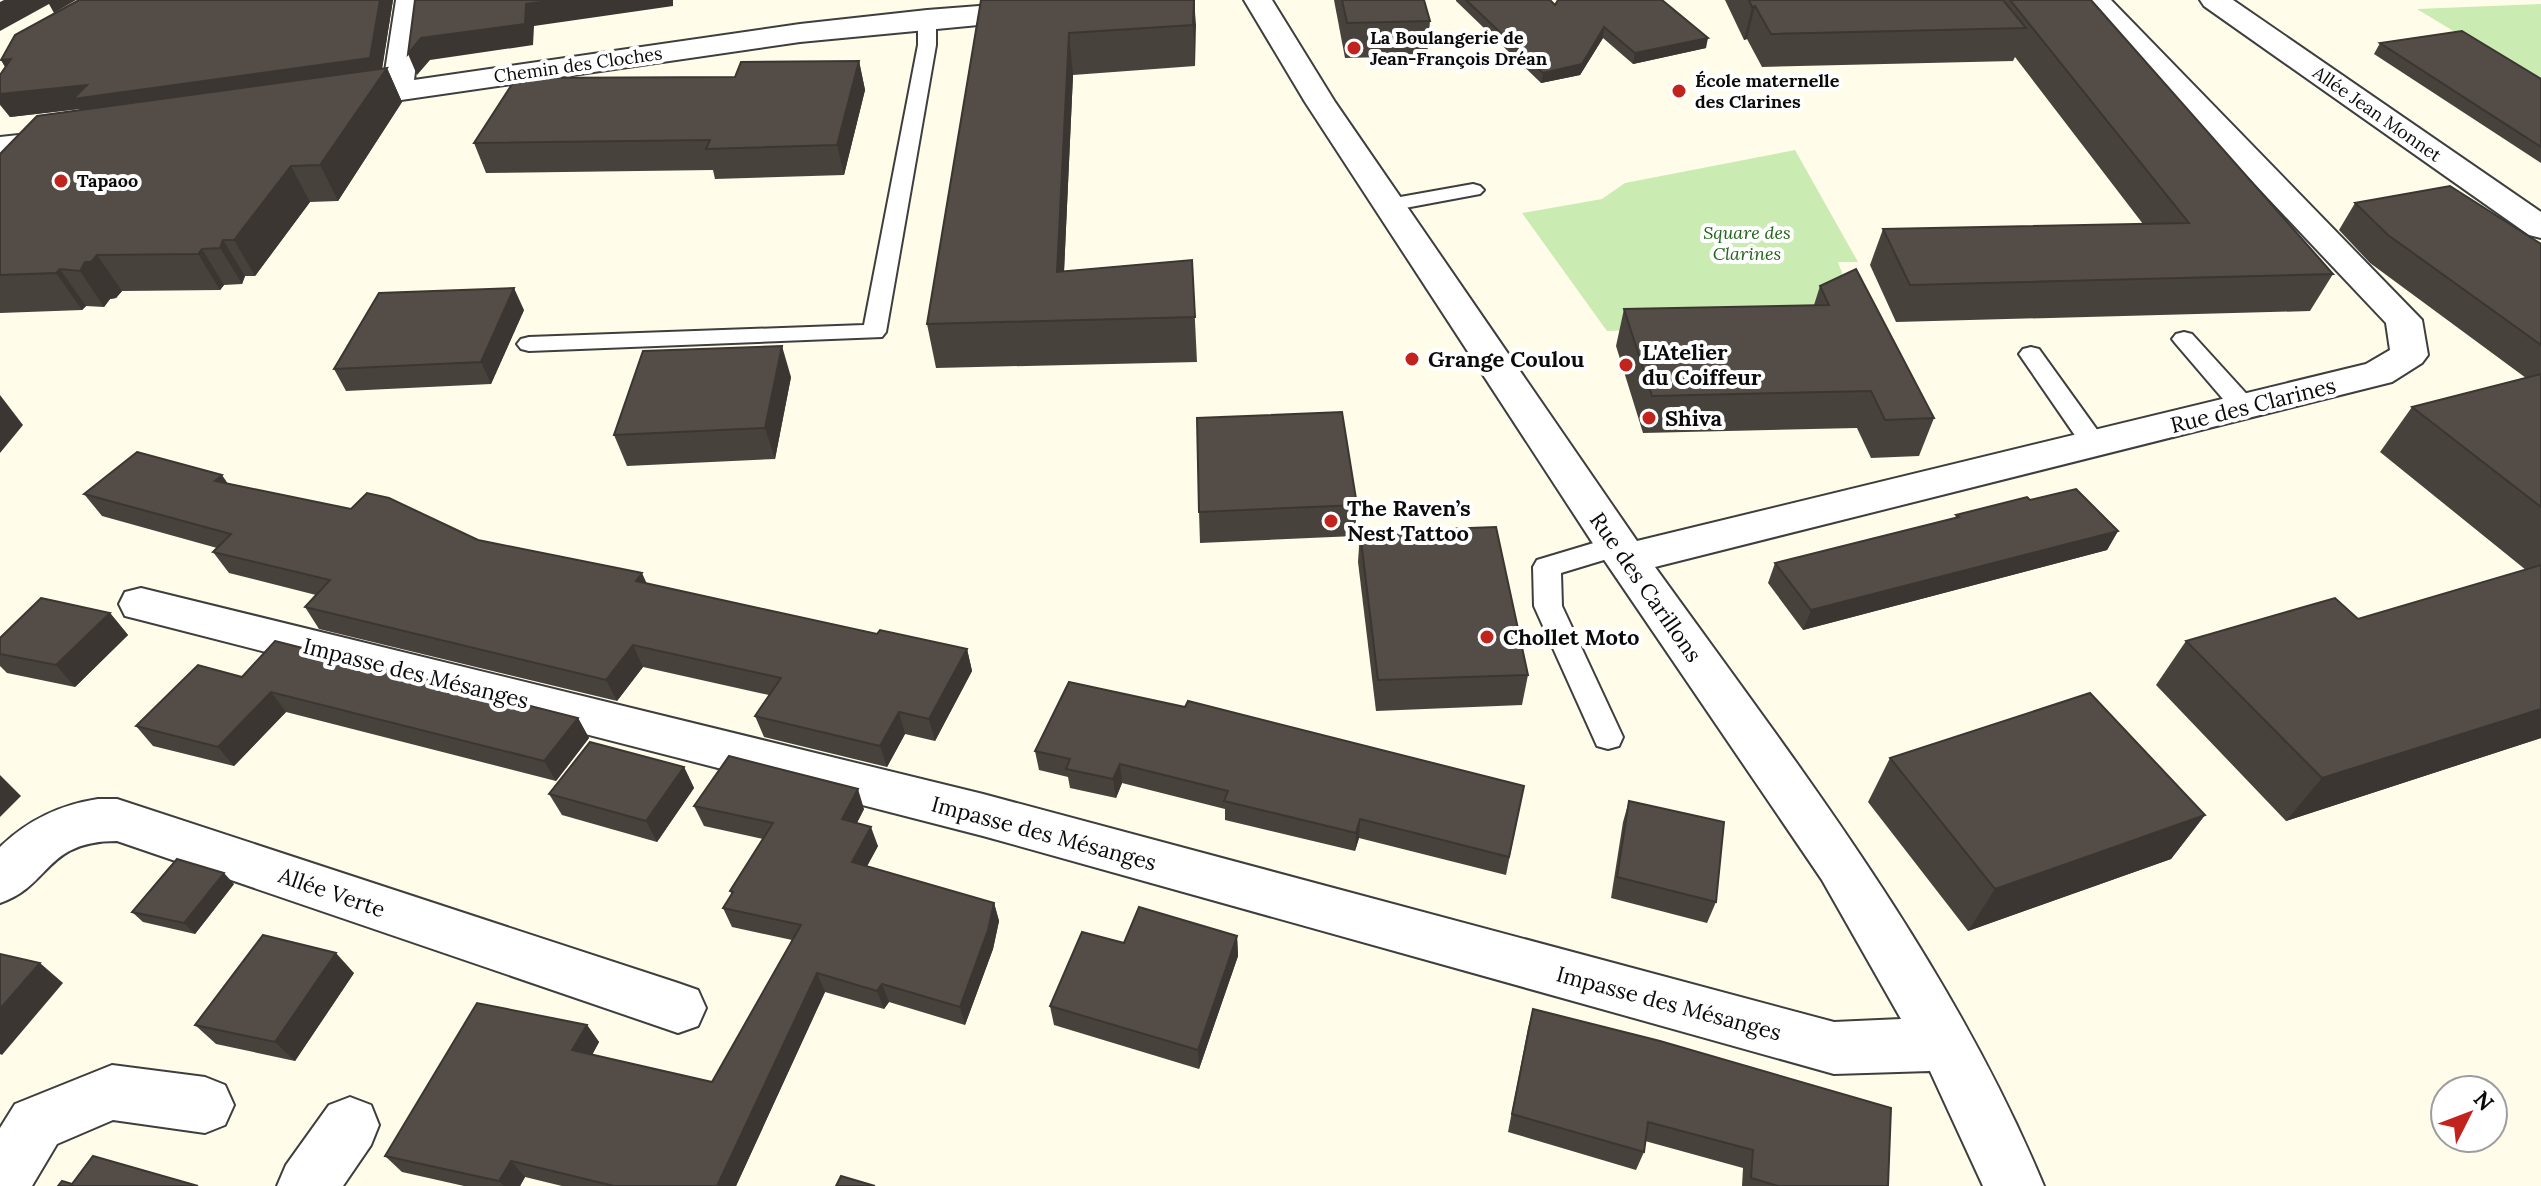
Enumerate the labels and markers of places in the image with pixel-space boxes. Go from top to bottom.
place label: La Boulangerie de Jean-François Dréan [1370,26,1548,70]
marker: La Boulangerie de Jean-François Dréan [1345,39,1363,57]
place label: École maternelle des Clarines [1695,69,1840,113]
marker: École maternelle des Clarines [1670,82,1688,100]
place label: Tapaoo [77,169,138,192]
marker: Tapaoo [52,172,70,190]
place label: L'Atelier du Coiffeur [1642,338,1762,391]
place label: Grange Coulou [1428,345,1585,373]
marker: Grange Coulou [1403,350,1421,368]
marker: L'Atelier du Coiffeur [1617,356,1635,374]
place label: Shiva [1665,404,1722,432]
marker: Shiva [1640,409,1658,427]
place label: The Raven’s Nest Tattoo [1347,494,1471,547]
marker: The Raven’s Nest Tattoo [1322,512,1340,530]
place label: Chollet Moto [1503,623,1639,651]
marker: Chollet Moto [1478,628,1496,646]

